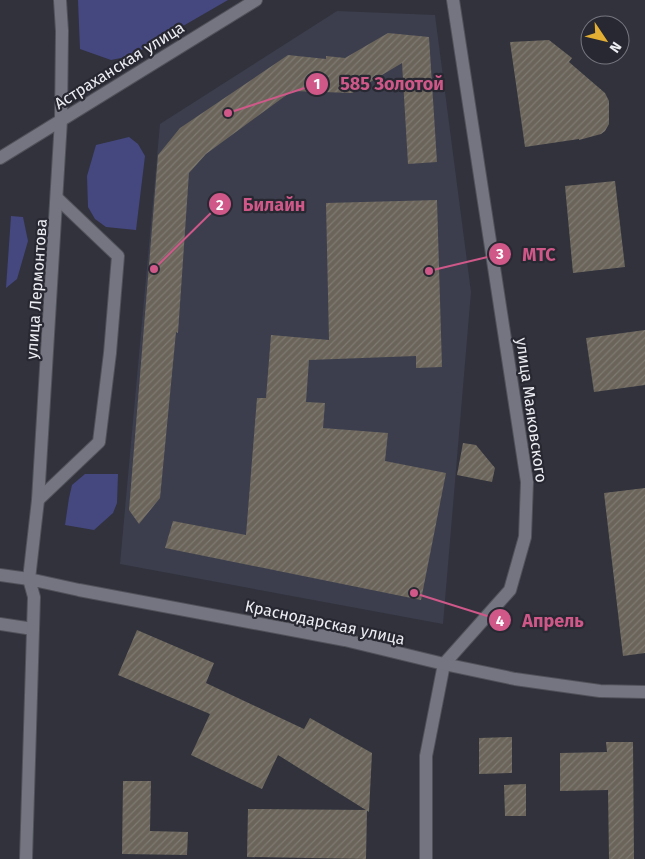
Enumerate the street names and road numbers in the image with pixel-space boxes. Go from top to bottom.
street label: Астраханская улица [51,18,188,113]
street label: улица Лермонтова [22,218,51,360]
street label: улица Маяковского [512,336,551,484]
street label: Краснодарская улица [243,596,407,649]

